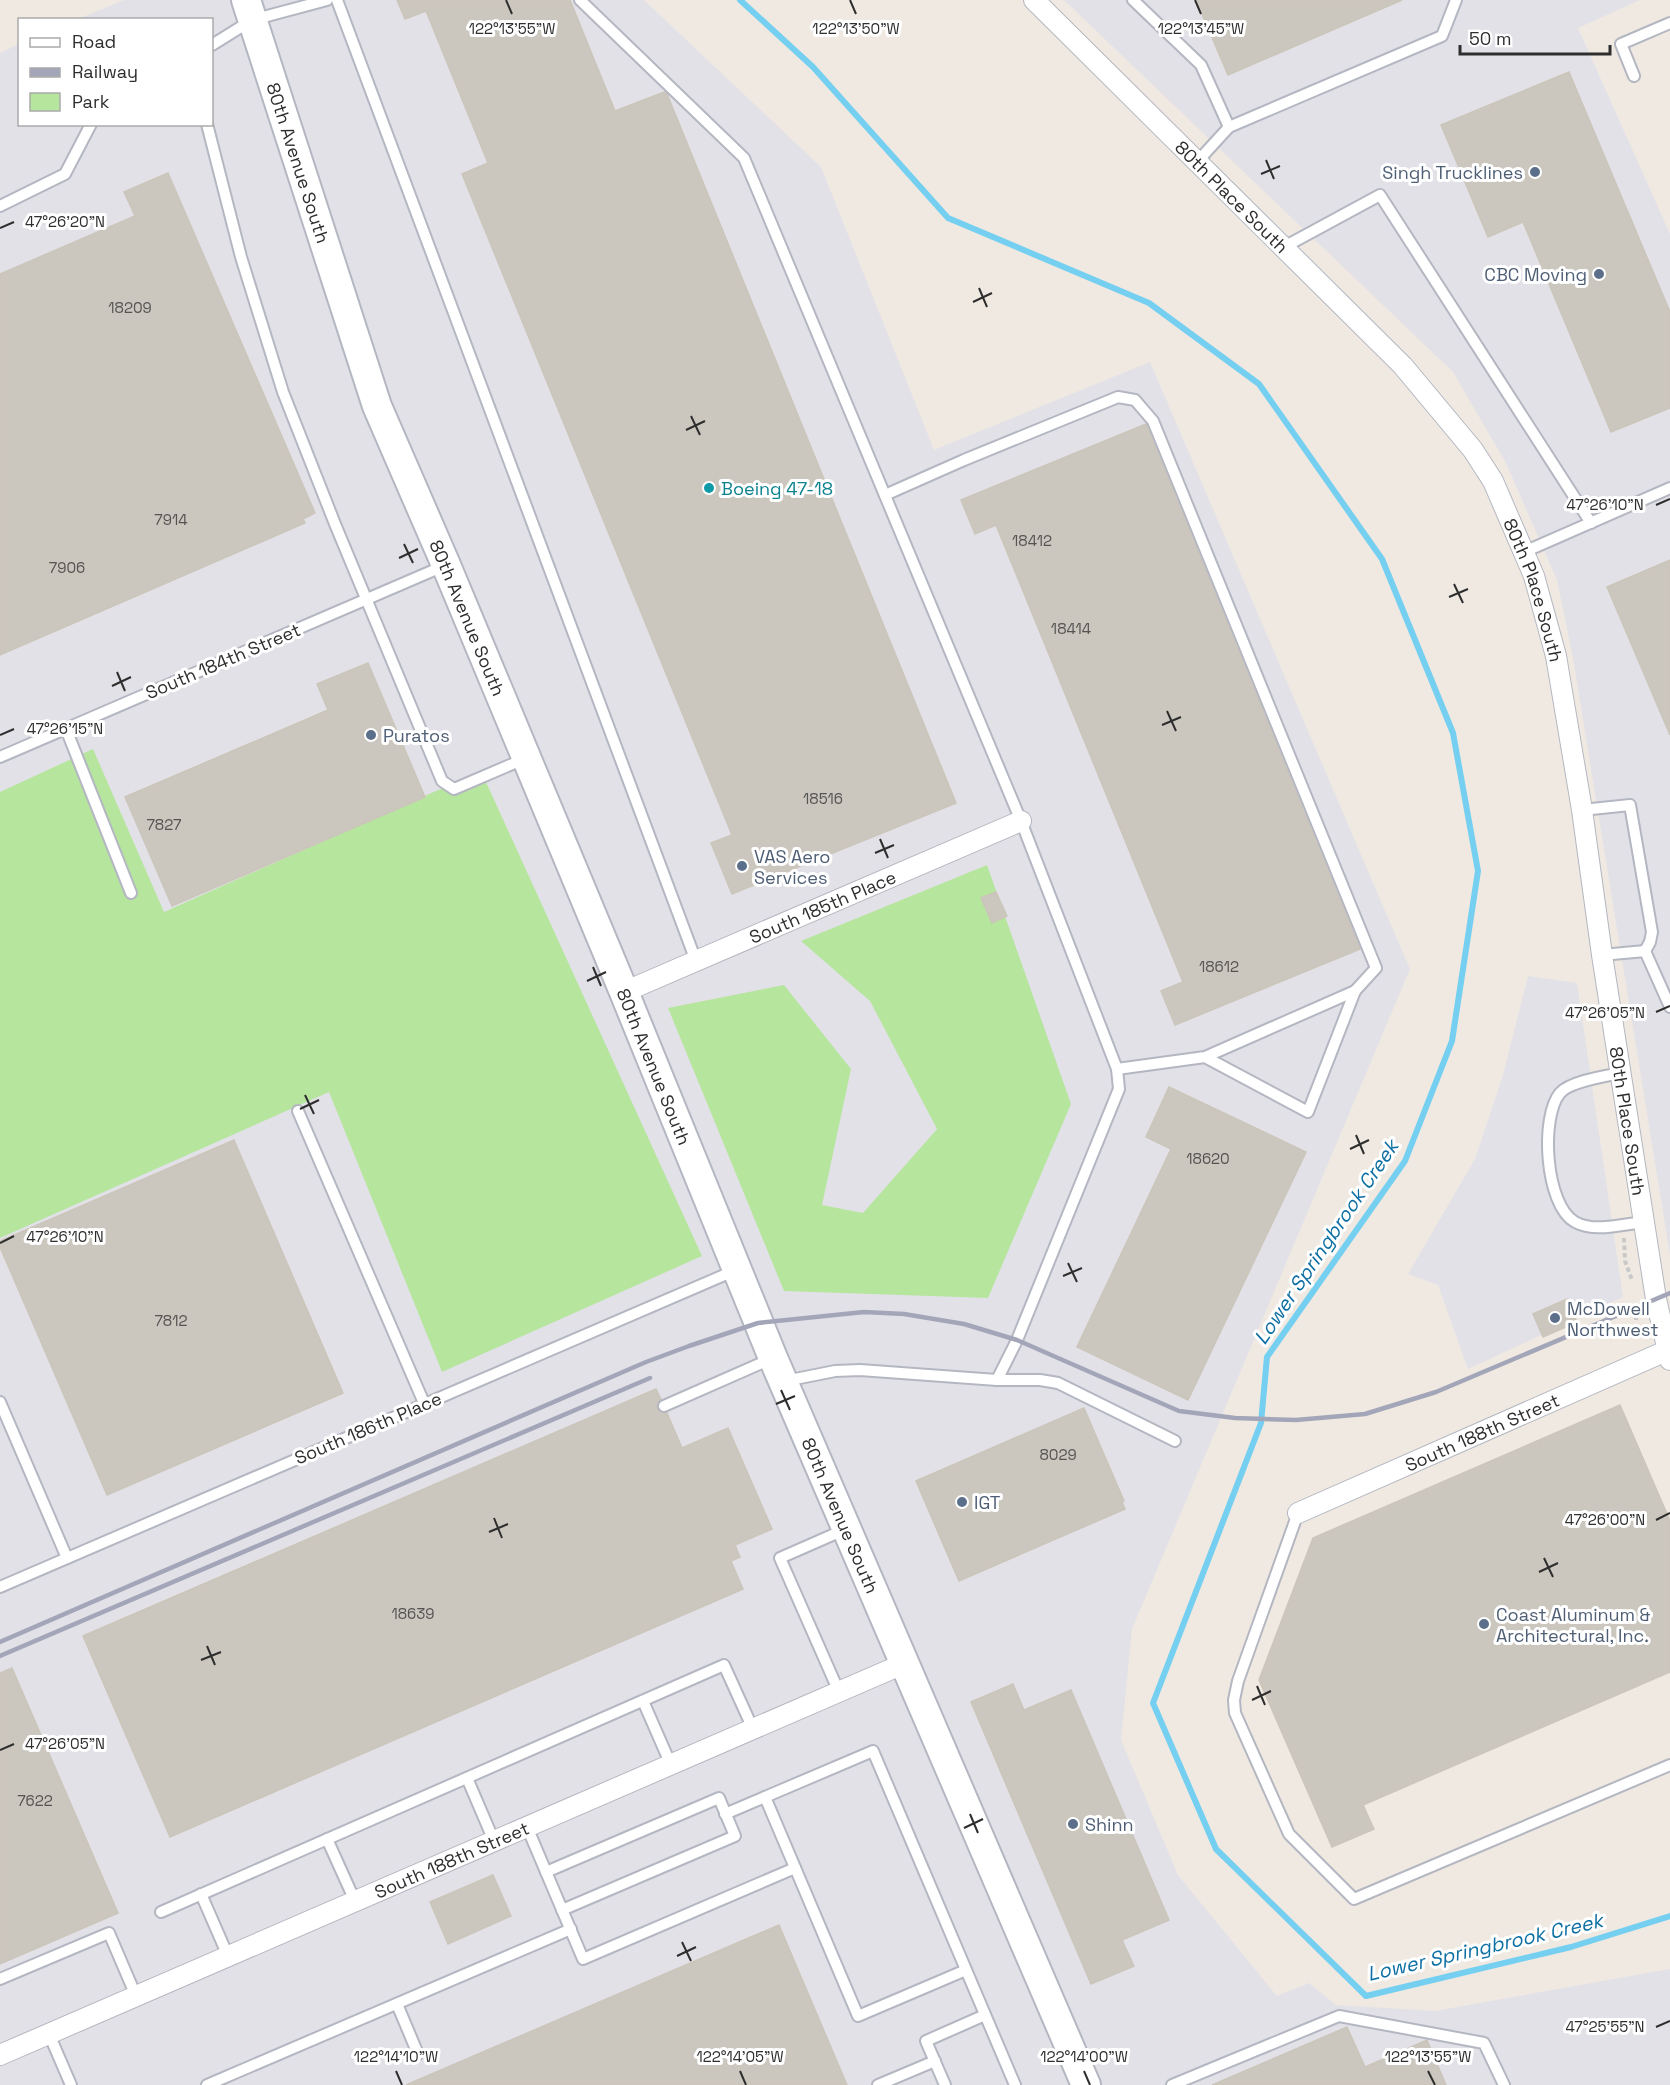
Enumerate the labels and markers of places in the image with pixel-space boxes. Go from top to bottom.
place label: Singh Trucklines [1382,161,1523,184]
marker: Singh Trucklines [1528,165,1542,179]
place label: CBC Moving [1484,263,1587,286]
marker: CBC Moving [1592,267,1606,281]
place label: Boeing 47-18 [721,477,833,500]
marker: Boeing 47-18 [702,481,716,495]
place label: Puratos [383,724,450,747]
marker: Puratos [364,728,378,742]
place label: VAS Aero Services [754,845,831,889]
marker: VAS Aero Services [735,859,749,873]
place label: McDowell Northwest [1567,1297,1659,1341]
marker: McDowell Northwest [1548,1311,1562,1325]
place label: IGT [974,1491,1001,1514]
marker: IGT [955,1495,969,1509]
place label: Coast Aluminum & Architectural, Inc. [1496,1603,1651,1647]
marker: Coast Aluminum & Architectural, Inc. [1477,1617,1491,1631]
place label: Shinn [1085,1813,1134,1836]
marker: Shinn [1066,1817,1080,1831]

